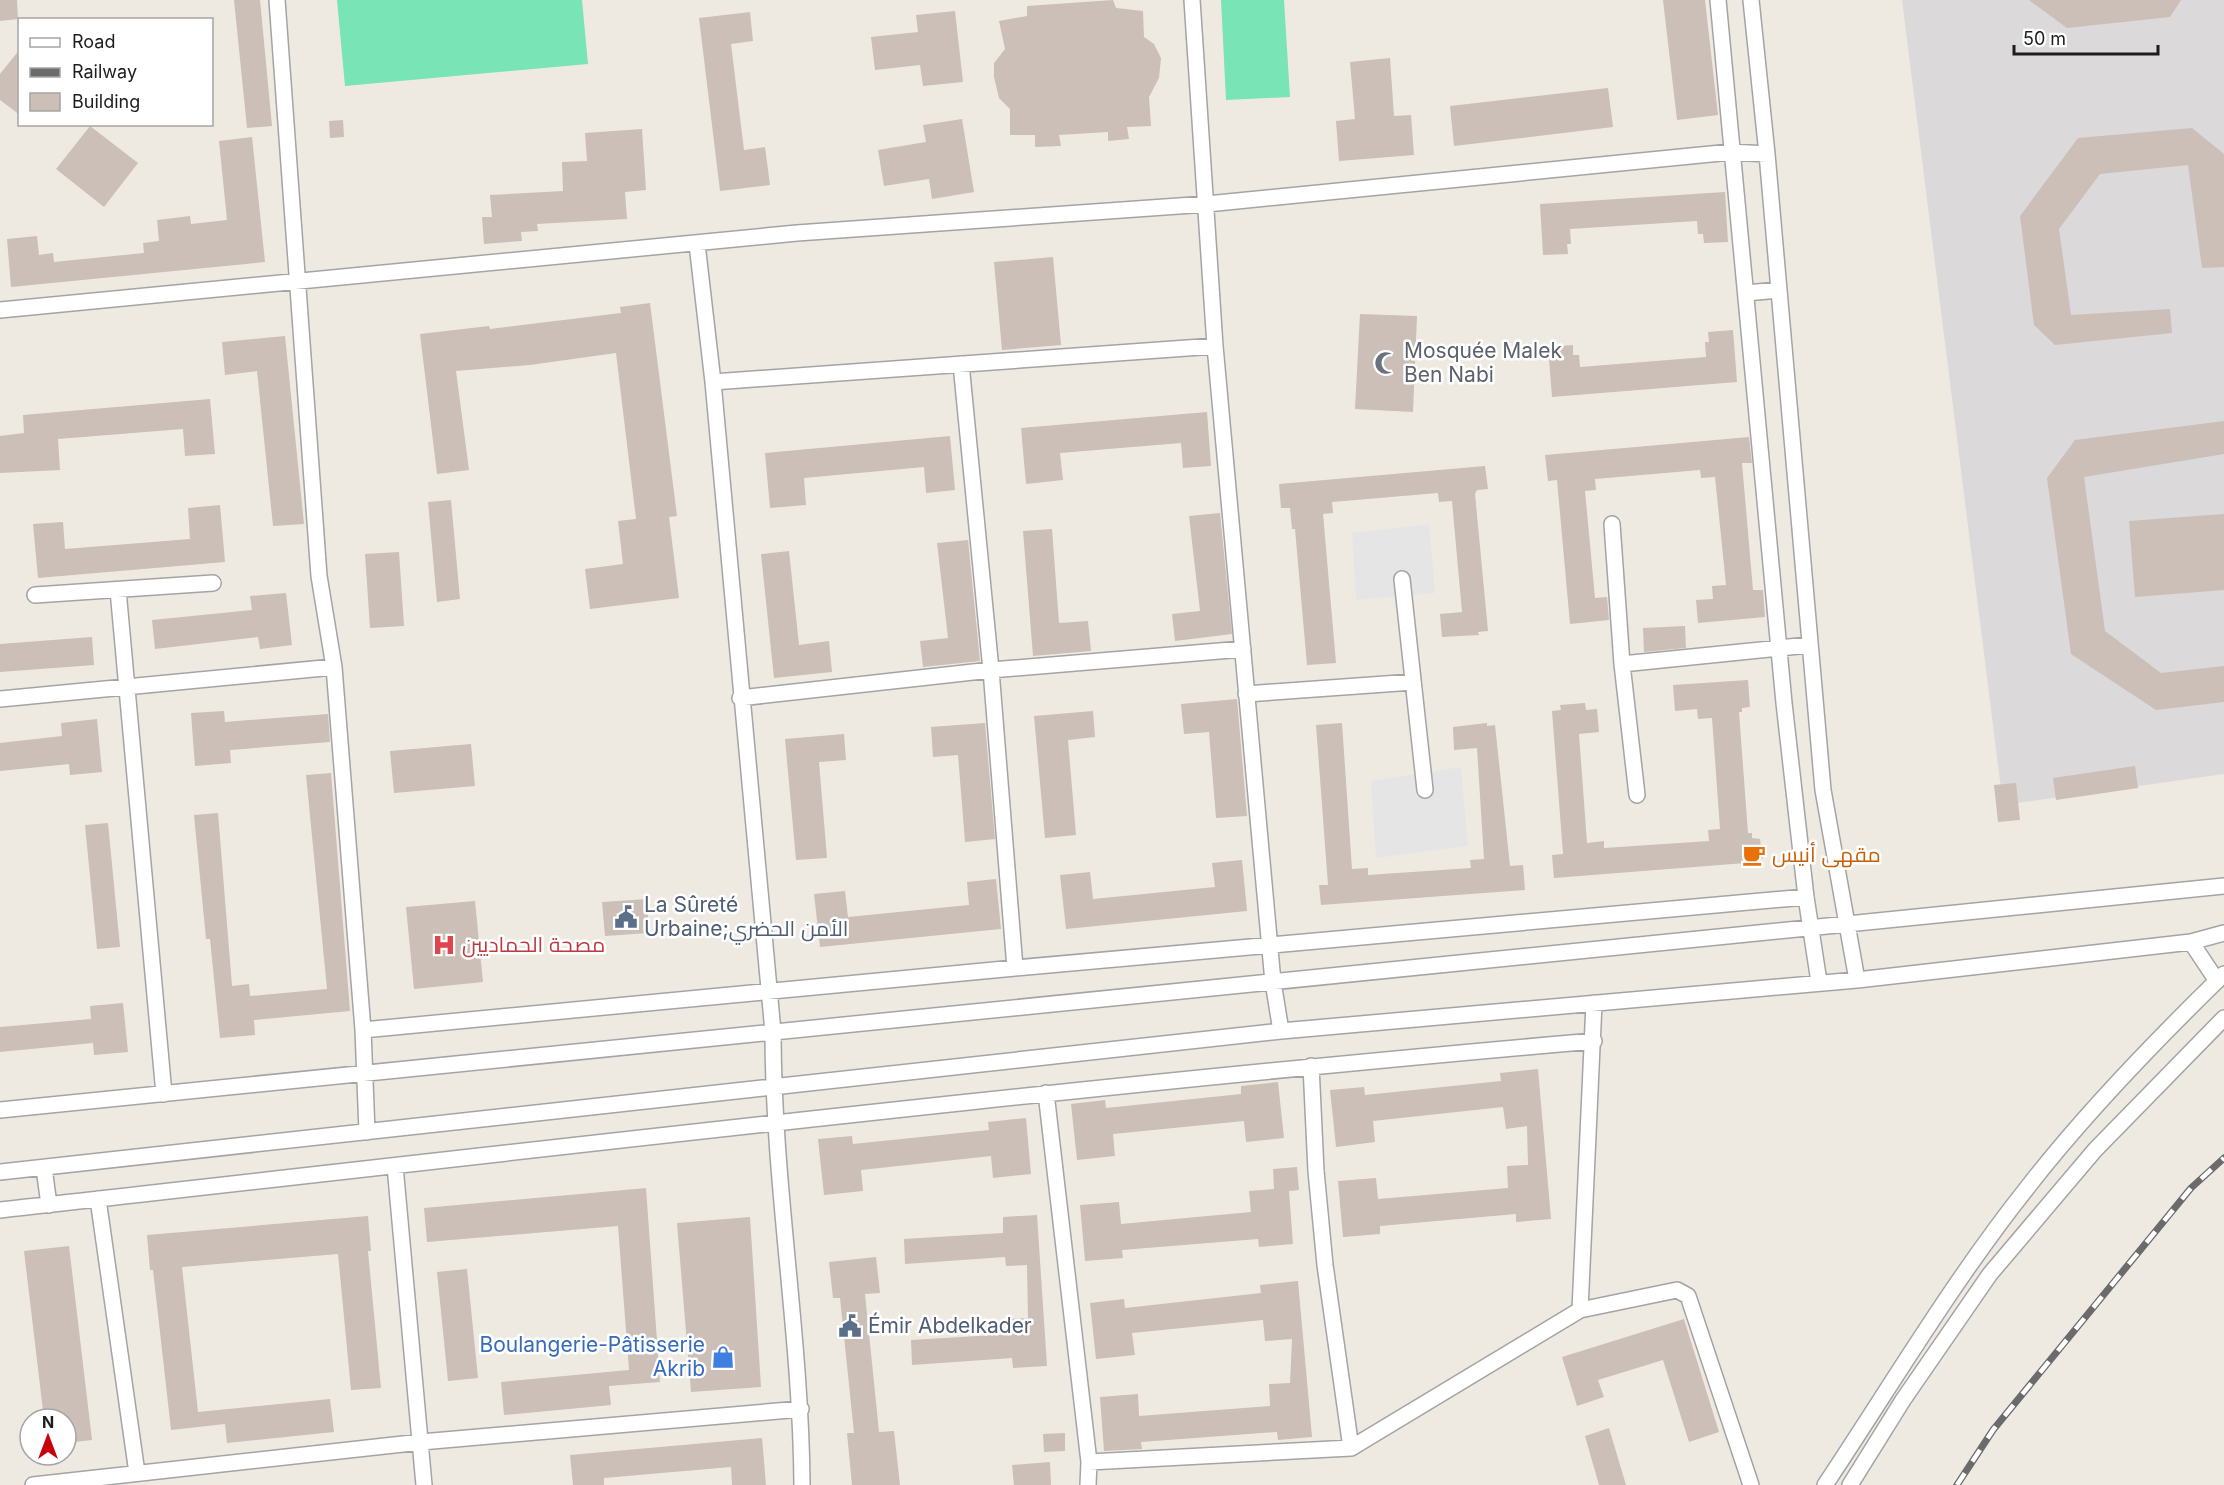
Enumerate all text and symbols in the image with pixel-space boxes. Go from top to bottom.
legend [18,18,213,126]
scale bar [2014,18,2158,56]
text: 50 m [2023,28,2066,49]
text: Road [72,31,115,52]
text: Railway [72,61,137,82]
text: Building [72,91,140,112]
place label: Mosquée Malek Ben Nabi [1404,338,1562,387]
mosque icon: Mosquée Malek Ben Nabi [1373,350,1399,376]
cafe icon: مقهى أنيس [1741,842,1767,868]
place label: مقهى أنيس [1772,842,1881,868]
place label: La Sûreté Urbaine;الأمن الحضري [644,892,848,945]
public building icon: La Sûreté Urbaine;الأمن الحضري [613,904,639,930]
hospital icon: مصحة الحماديين [431,932,457,958]
place label: مصحة الحماديين [462,932,605,958]
place label: Émir Abdelkader [868,1312,1032,1338]
public building icon: Émir Abdelkader [837,1313,863,1339]
place label: Boulangerie-Pâtisserie Akrib [479,1332,705,1381]
shop icon: Boulangerie-Pâtisserie Akrib [710,1344,736,1370]
north arrow [18,1407,78,1467]
text: N [42,1412,54,1432]

